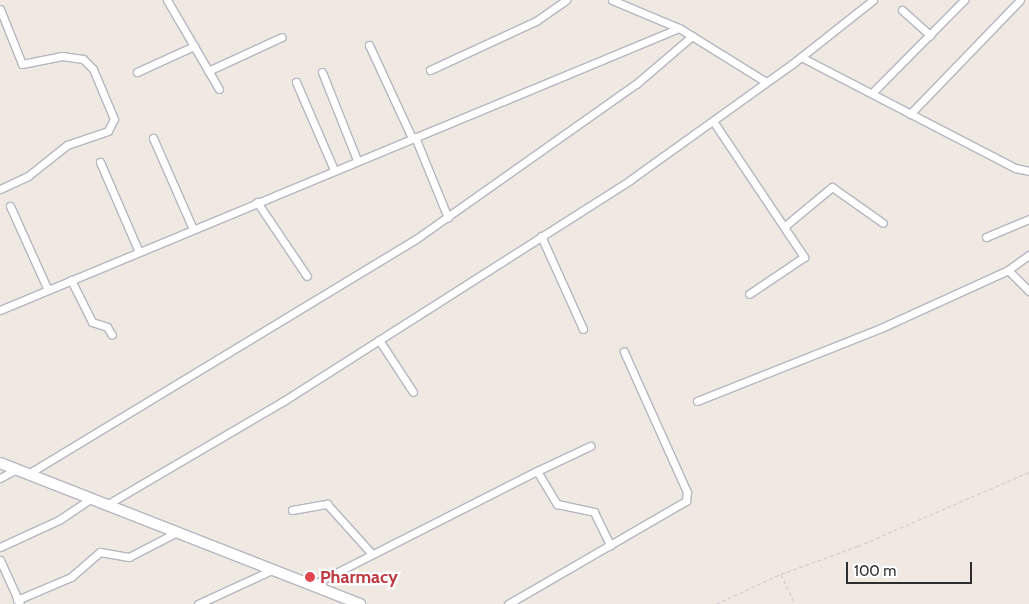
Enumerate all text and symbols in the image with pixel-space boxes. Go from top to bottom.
scale bar [849,552,975,584]
text: 100 m [854,562,896,580]
place label: Pharmacy [320,566,398,588]
marker: Pharmacy [304,571,316,583]

